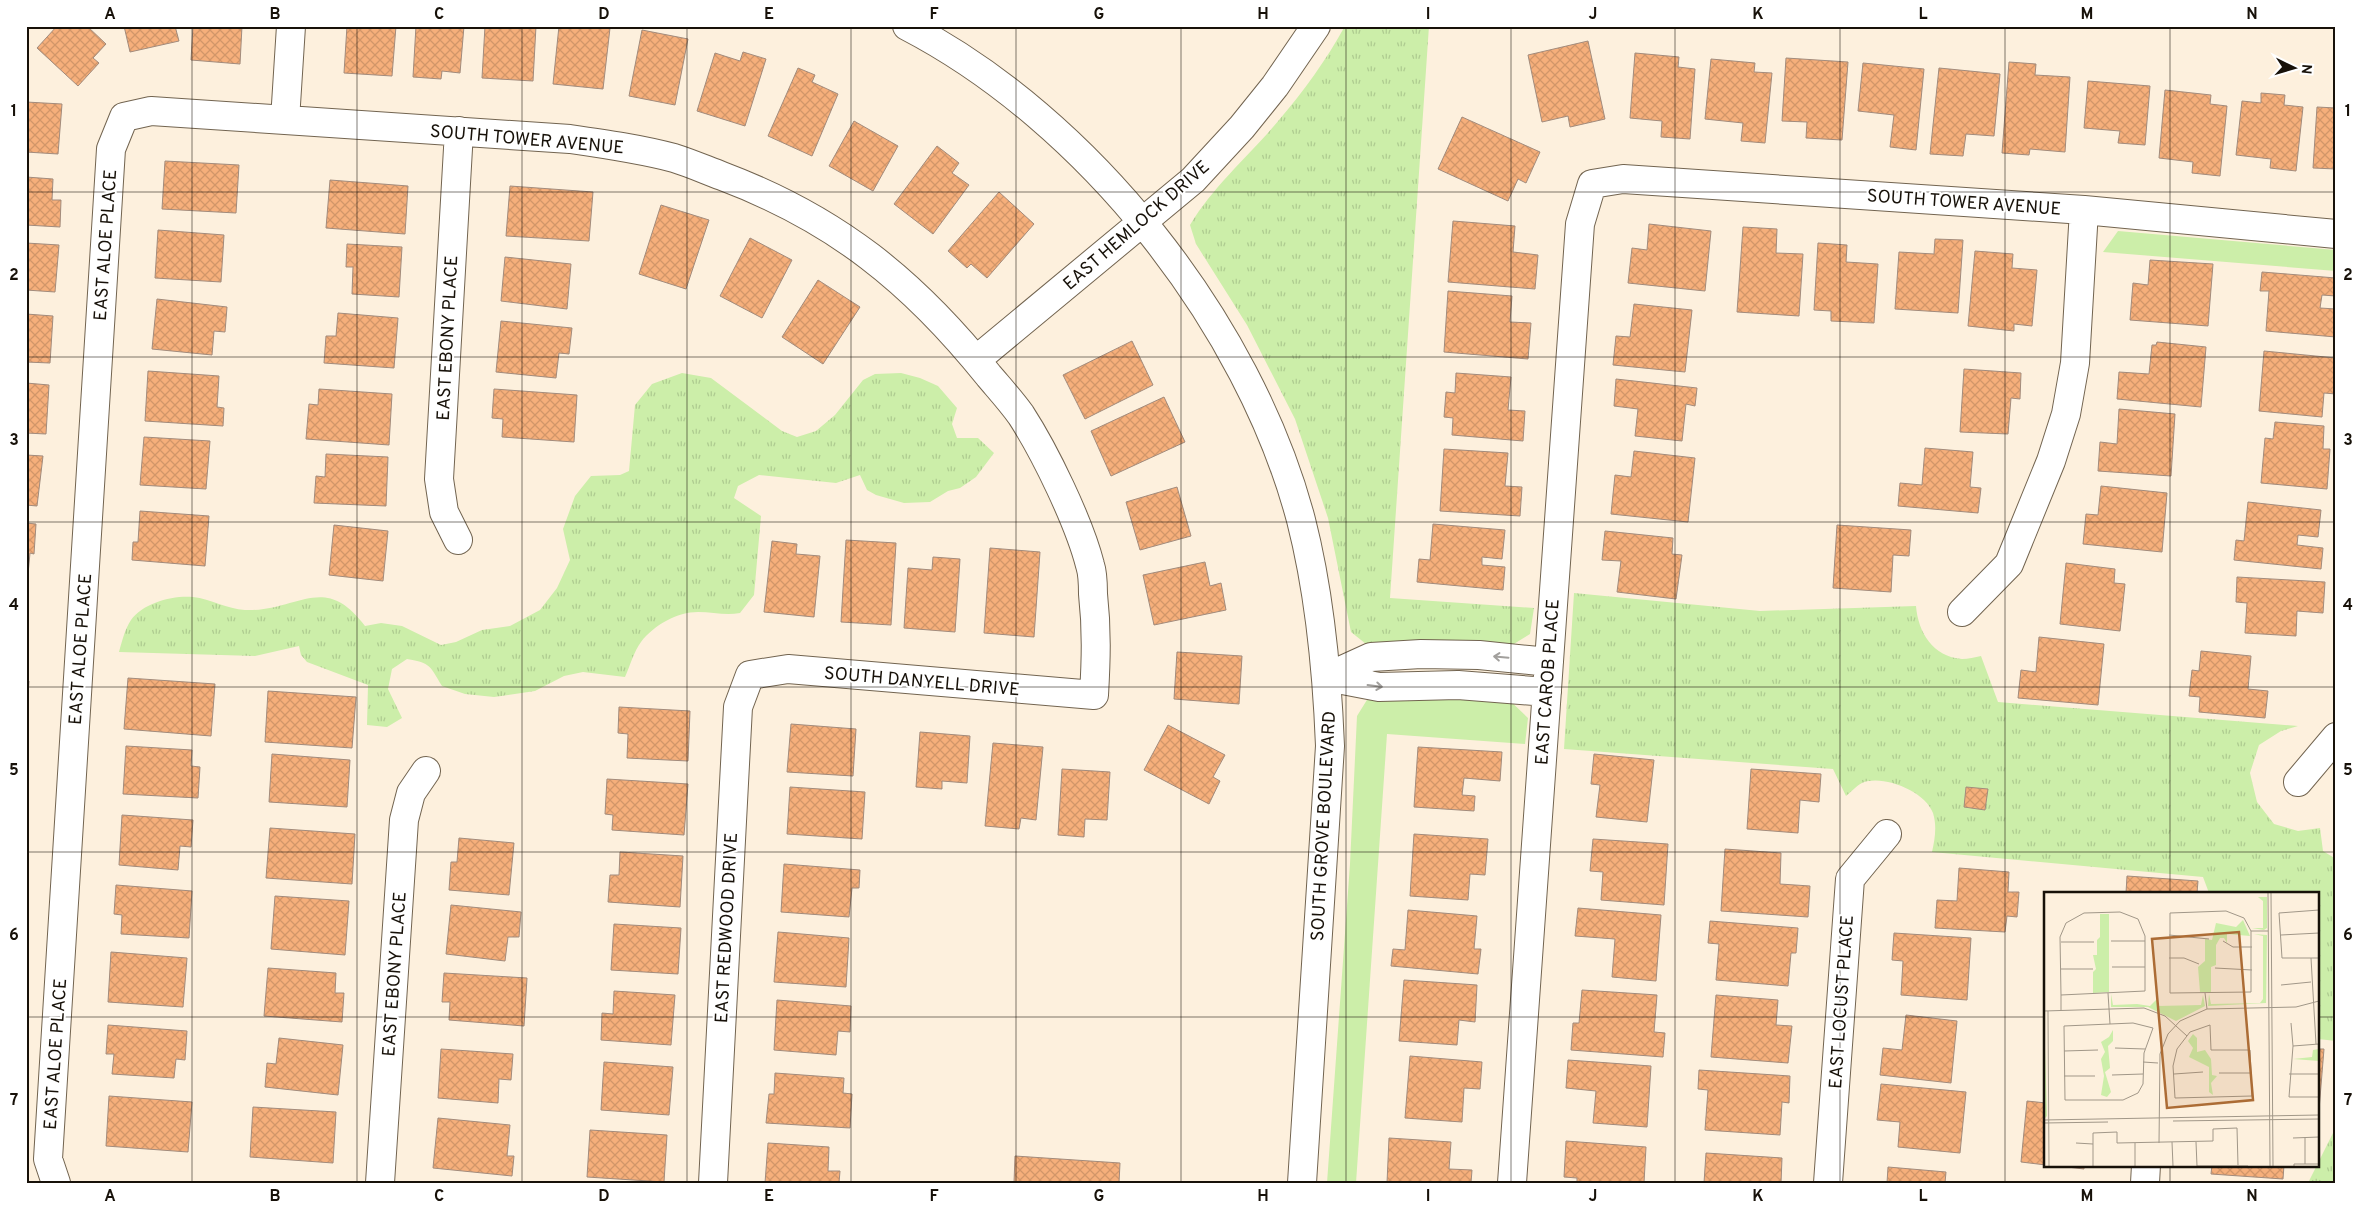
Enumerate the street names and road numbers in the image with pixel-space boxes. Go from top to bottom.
street label: SOUTH TOWER AVENUE [429,121,625,160]
street label: EAST HEMLOCK DRIVE [1059,156,1215,296]
street label: EAST ALOE PLACE [90,169,123,322]
street label: SOUTH TOWER AVENUE [1866,185,2062,222]
street label: EAST EBONY PLACE [433,255,464,421]
street label: EAST ALOE PLACE [65,573,98,726]
street label: EAST CAROB PLACE [1531,598,1566,766]
street label: SOUTH DANYELL DRIVE [823,662,1021,703]
street label: SOUTH GROVE BOULEVARD [1307,710,1342,942]
street label: EAST REDWOOD DRIVE [711,832,744,1024]
street label: EAST EBONY PLACE [378,891,413,1057]
street label: EAST LOCUST PLACE [1825,914,1860,1090]
street label: EAST ALOE PLACE [40,978,73,1131]

